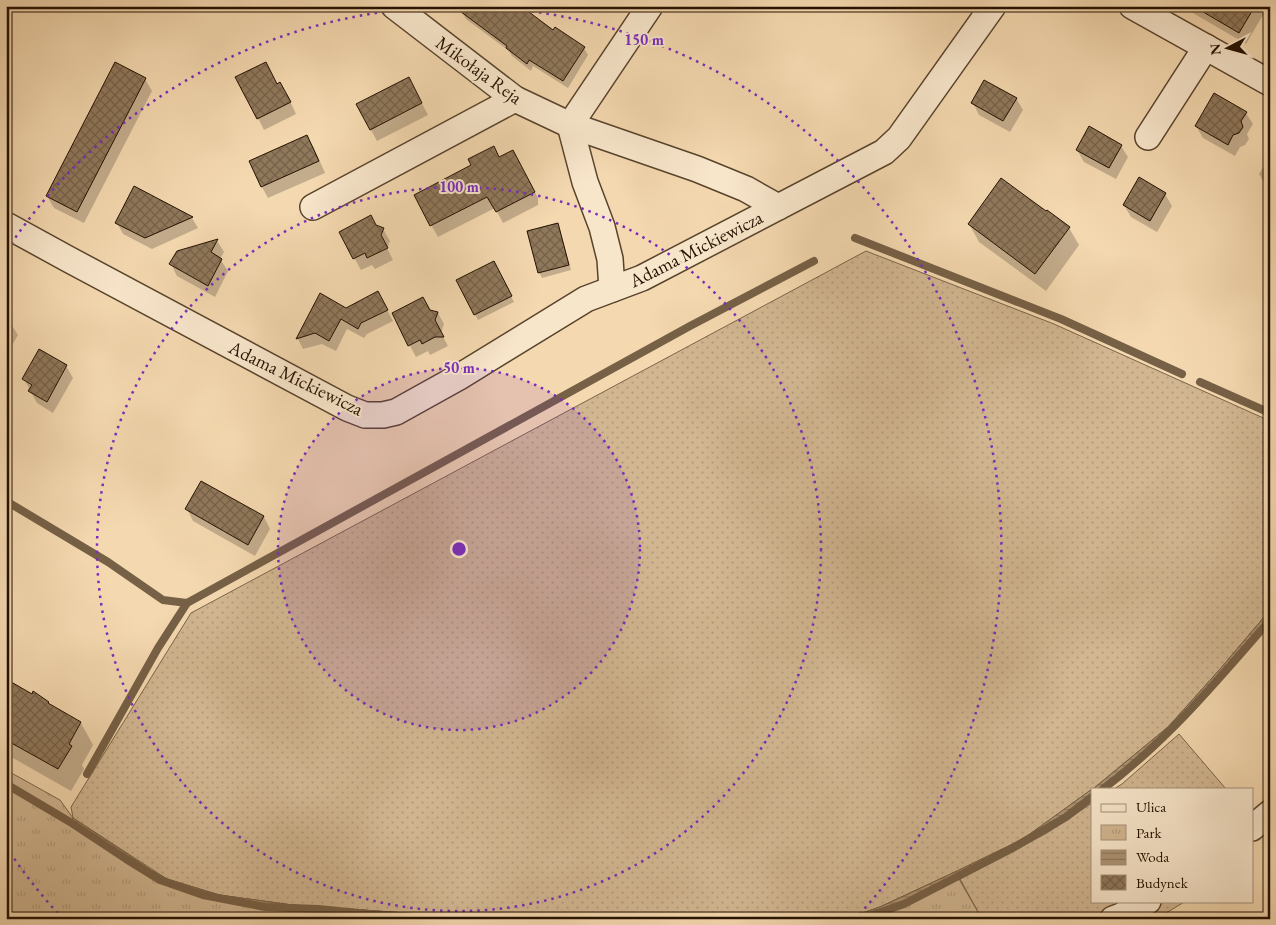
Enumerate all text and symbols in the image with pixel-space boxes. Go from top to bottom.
north arrow [1204,22,1254,72]
street label: Mikołaja Reja [431,30,528,110]
text: 150 m [624,30,664,49]
text: N [1205,42,1225,56]
text: 100 m [439,177,479,196]
street label: Adama Mickiewicza [624,204,767,294]
street label: Adama Mickiewicza [224,334,368,422]
text: 50 m [443,358,475,377]
centre of rings [450,540,468,558]
legend [1091,788,1254,902]
text: Ulica [1136,797,1166,816]
text: Park [1136,823,1163,842]
text: Woda [1136,847,1169,866]
text: Budynek [1136,873,1189,892]

